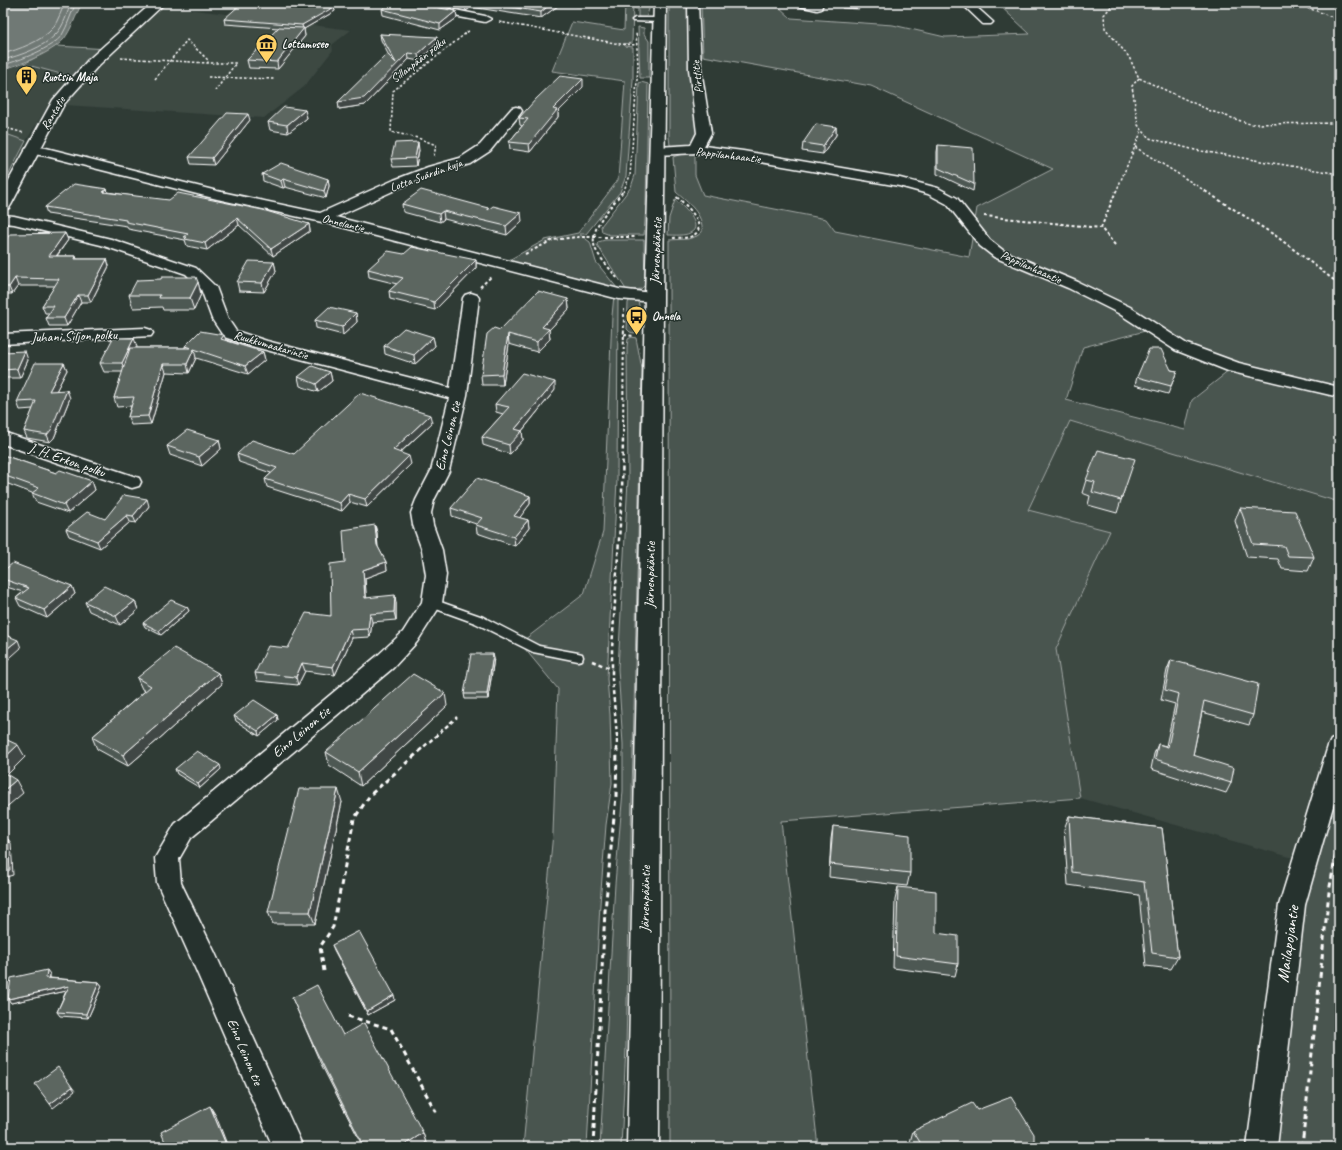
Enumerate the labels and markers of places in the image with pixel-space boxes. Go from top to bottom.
museum icon: Lottamuseo [253,31,279,64]
place label: Lottamuseo [282,36,330,52]
building icon: Ruotsin Maja [14,64,40,97]
place label: Ruotsin Maja [42,69,99,85]
bus stop icon: Onnela [624,303,650,336]
place label: Onnela [652,308,681,324]

